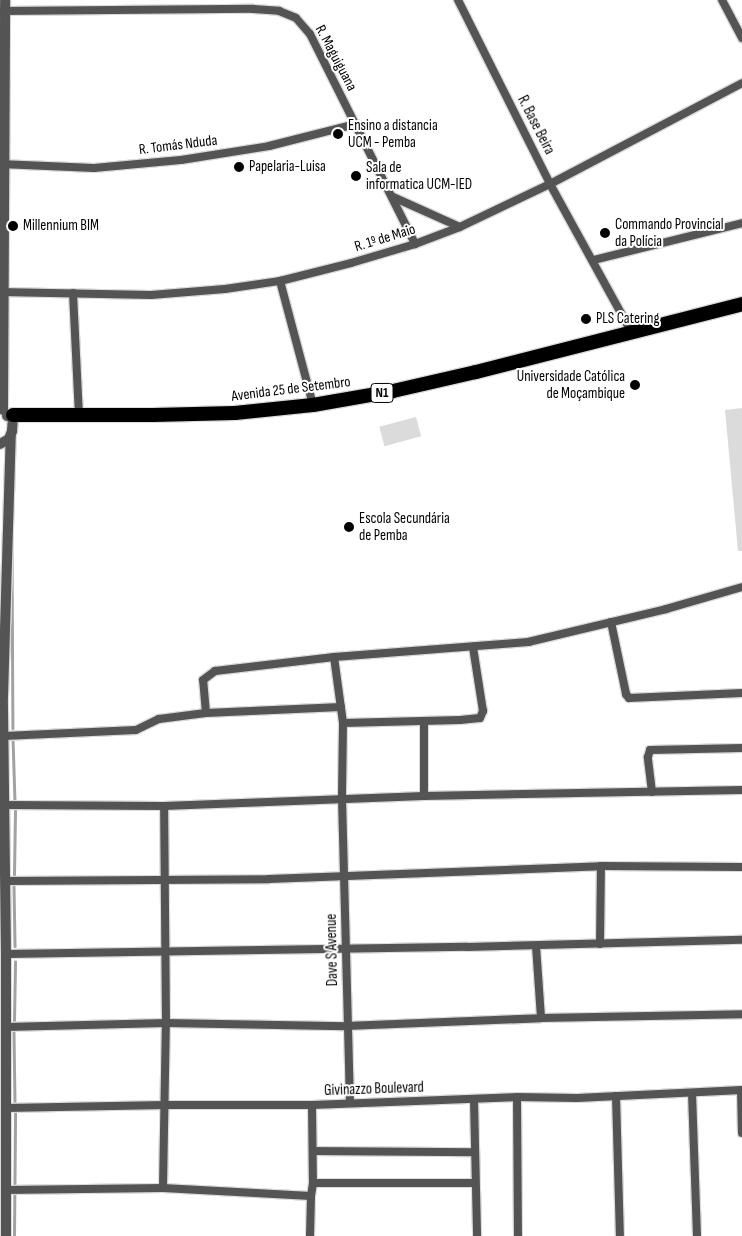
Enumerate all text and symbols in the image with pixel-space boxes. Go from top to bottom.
street label: R. Maguiguana [311,22,361,94]
street label: R. Base Beira [514,92,558,158]
place label: Ensino a distancia UCM - Pemba [348,116,438,151]
marker: Ensino a distancia UCM - Pemba [332,128,344,140]
street label: R. Tomás Nduda [138,131,218,159]
place label: Papelaria-Luisa [249,158,326,176]
place label: Sala de informatica UCM-IED [366,158,472,193]
marker: Papelaria-Luisa [233,161,245,173]
marker: Sala de informatica UCM-IED [350,170,362,182]
place label: Commando Provincial da Polícia [615,215,724,250]
place label: Millennium BIM [23,217,99,235]
marker: Millennium BIM [7,220,19,232]
street label: R. 1º de Maio [352,220,418,256]
marker: Commando Provincial da Polícia [599,227,611,239]
place label: PLS Catering [596,310,659,328]
marker: PLS Catering [580,313,592,325]
place label: Universidade Católica de Moçambique [517,367,625,402]
street label: Avenida 25 de Setembro [230,373,352,405]
marker: Universidade Católica de Moçambique [629,379,641,391]
road number: N1 [370,382,394,404]
place label: Escola Secundária de Pemba [359,509,450,544]
marker: Escola Secundária de Pemba [343,521,355,533]
street label: Dave S Avenue [322,914,342,986]
street label: Givinazzo Boulevard [324,1078,424,1100]

